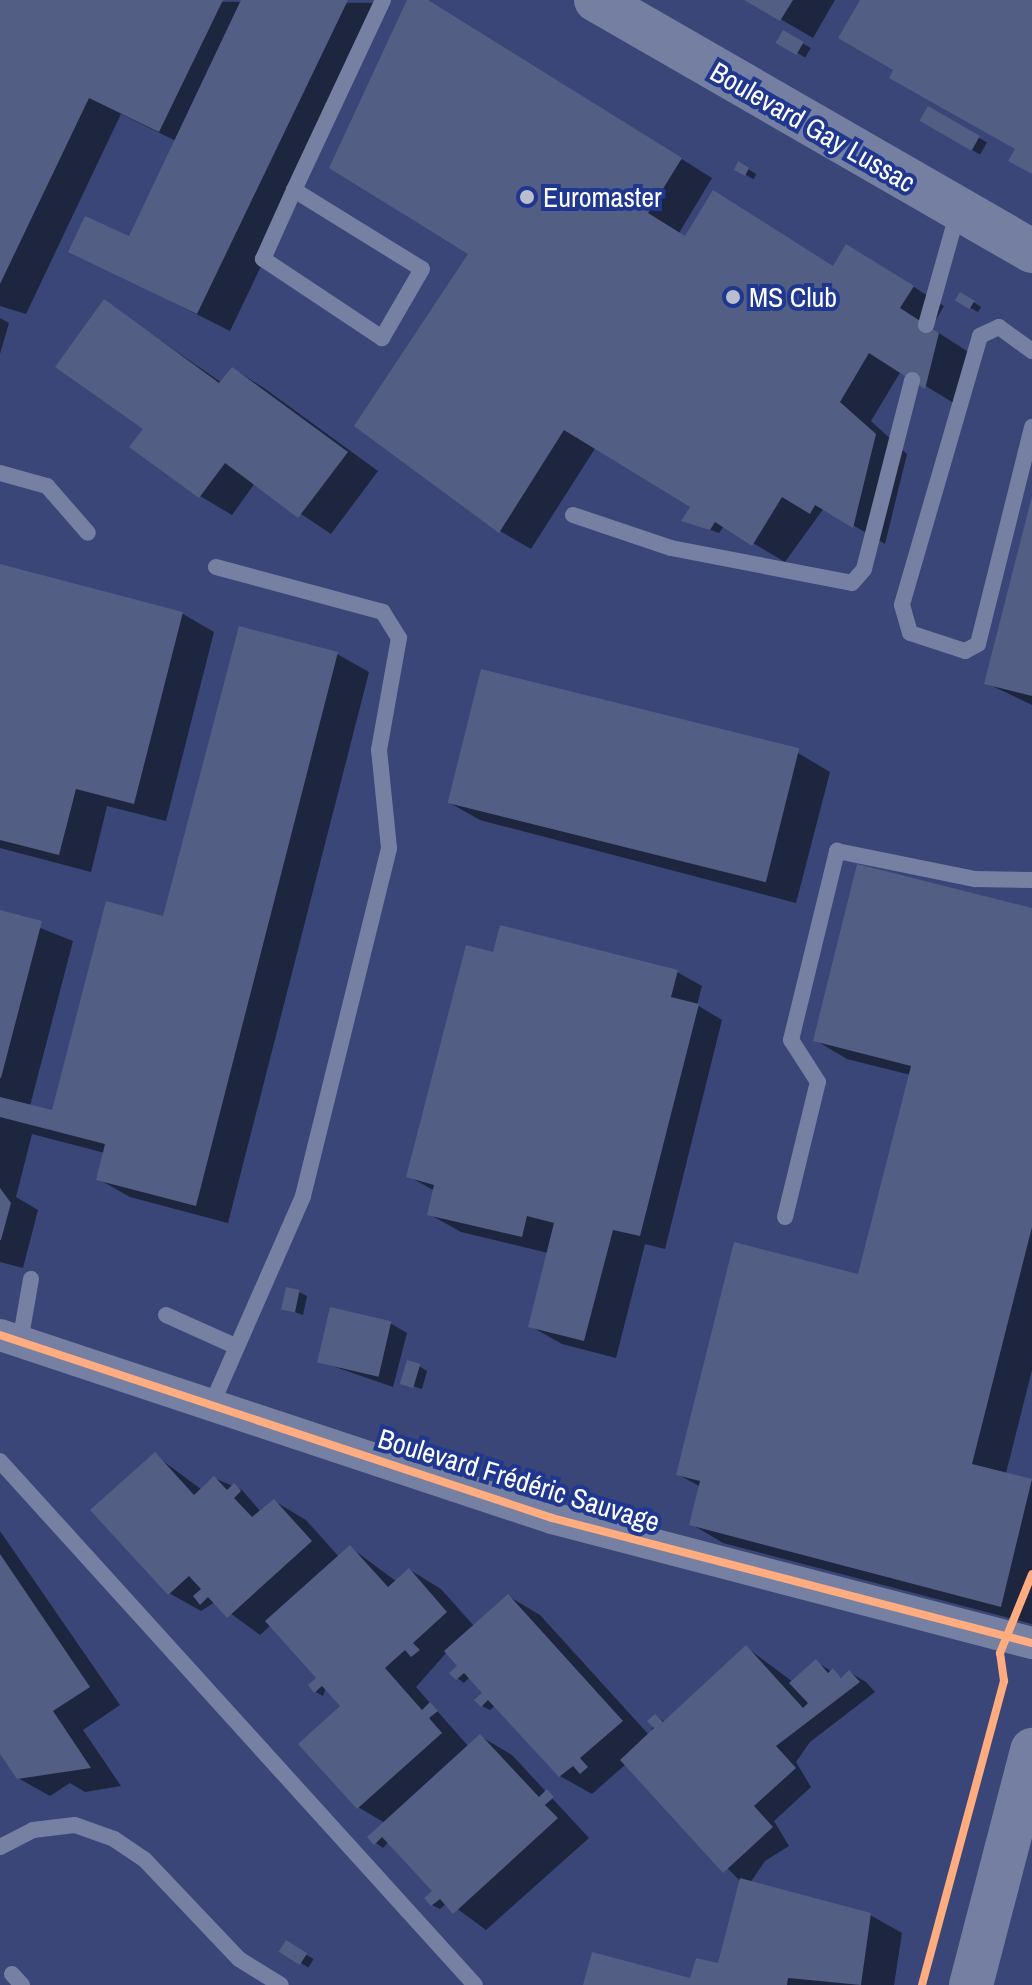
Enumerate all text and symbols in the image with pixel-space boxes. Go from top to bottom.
street label: Boulevard Gay Lussac [705,55,921,199]
place label: Euromaster [543,180,662,214]
marker: Euromaster [518,188,536,206]
place label: MS Club [749,280,837,314]
marker: MS Club [724,288,742,306]
street label: Boulevard Frédéric Sauvage [374,1421,664,1539]

